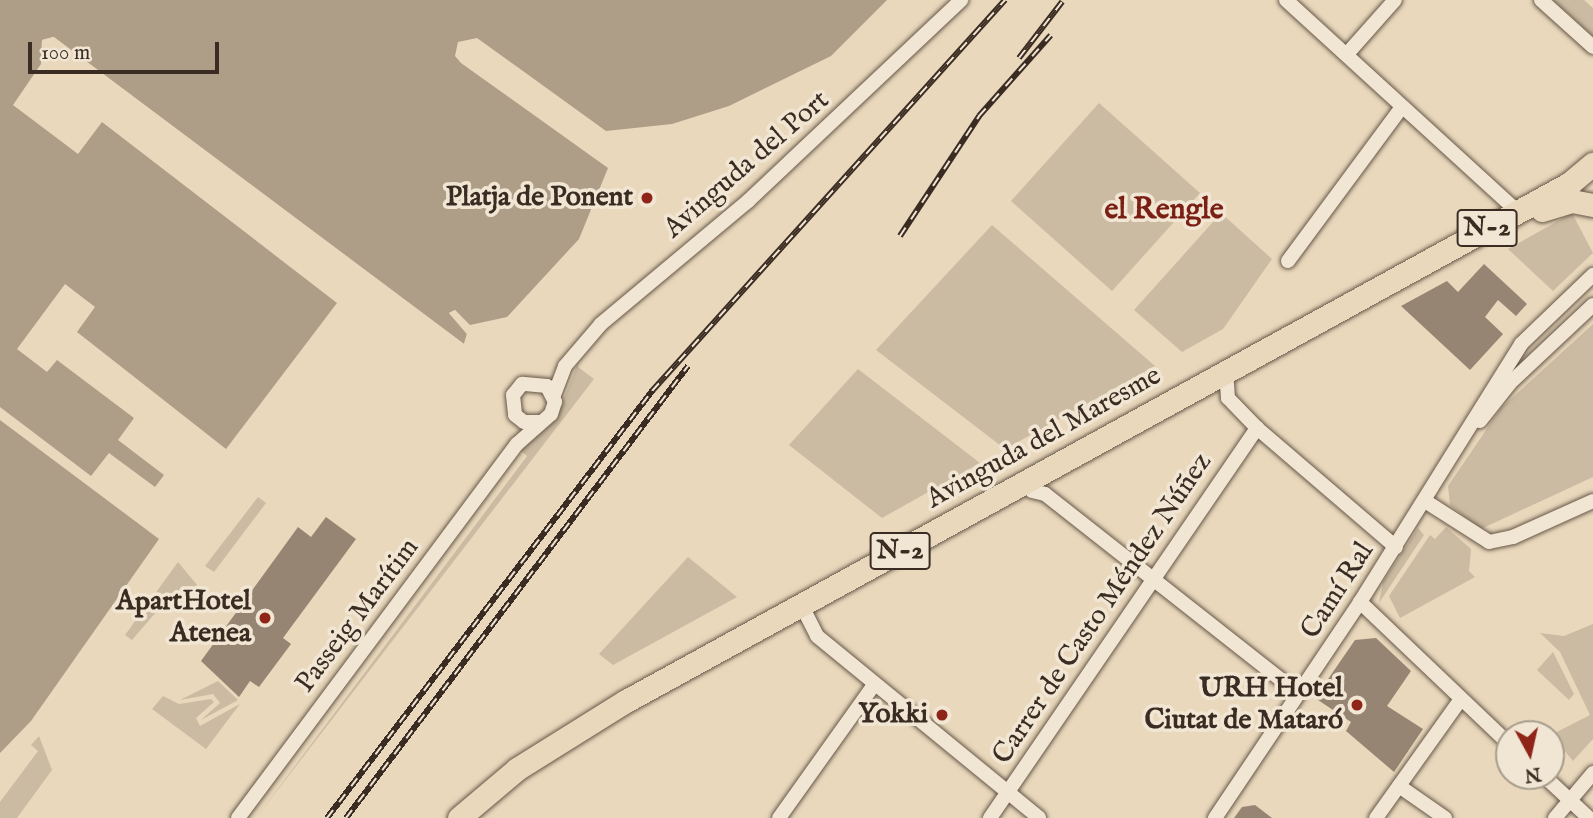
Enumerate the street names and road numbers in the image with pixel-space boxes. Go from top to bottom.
street label: Avinguda del Port [657,84,837,246]
road number: N-2 [1456,205,1518,250]
street label: Avinguda del Maresme [921,359,1167,517]
street label: Carrer de Casto Méndez Núñez [986,447,1220,771]
road number: N-2 [869,528,932,573]
street label: Passeig Marítim [289,532,427,700]
street label: Camí Ral [1294,536,1382,646]

